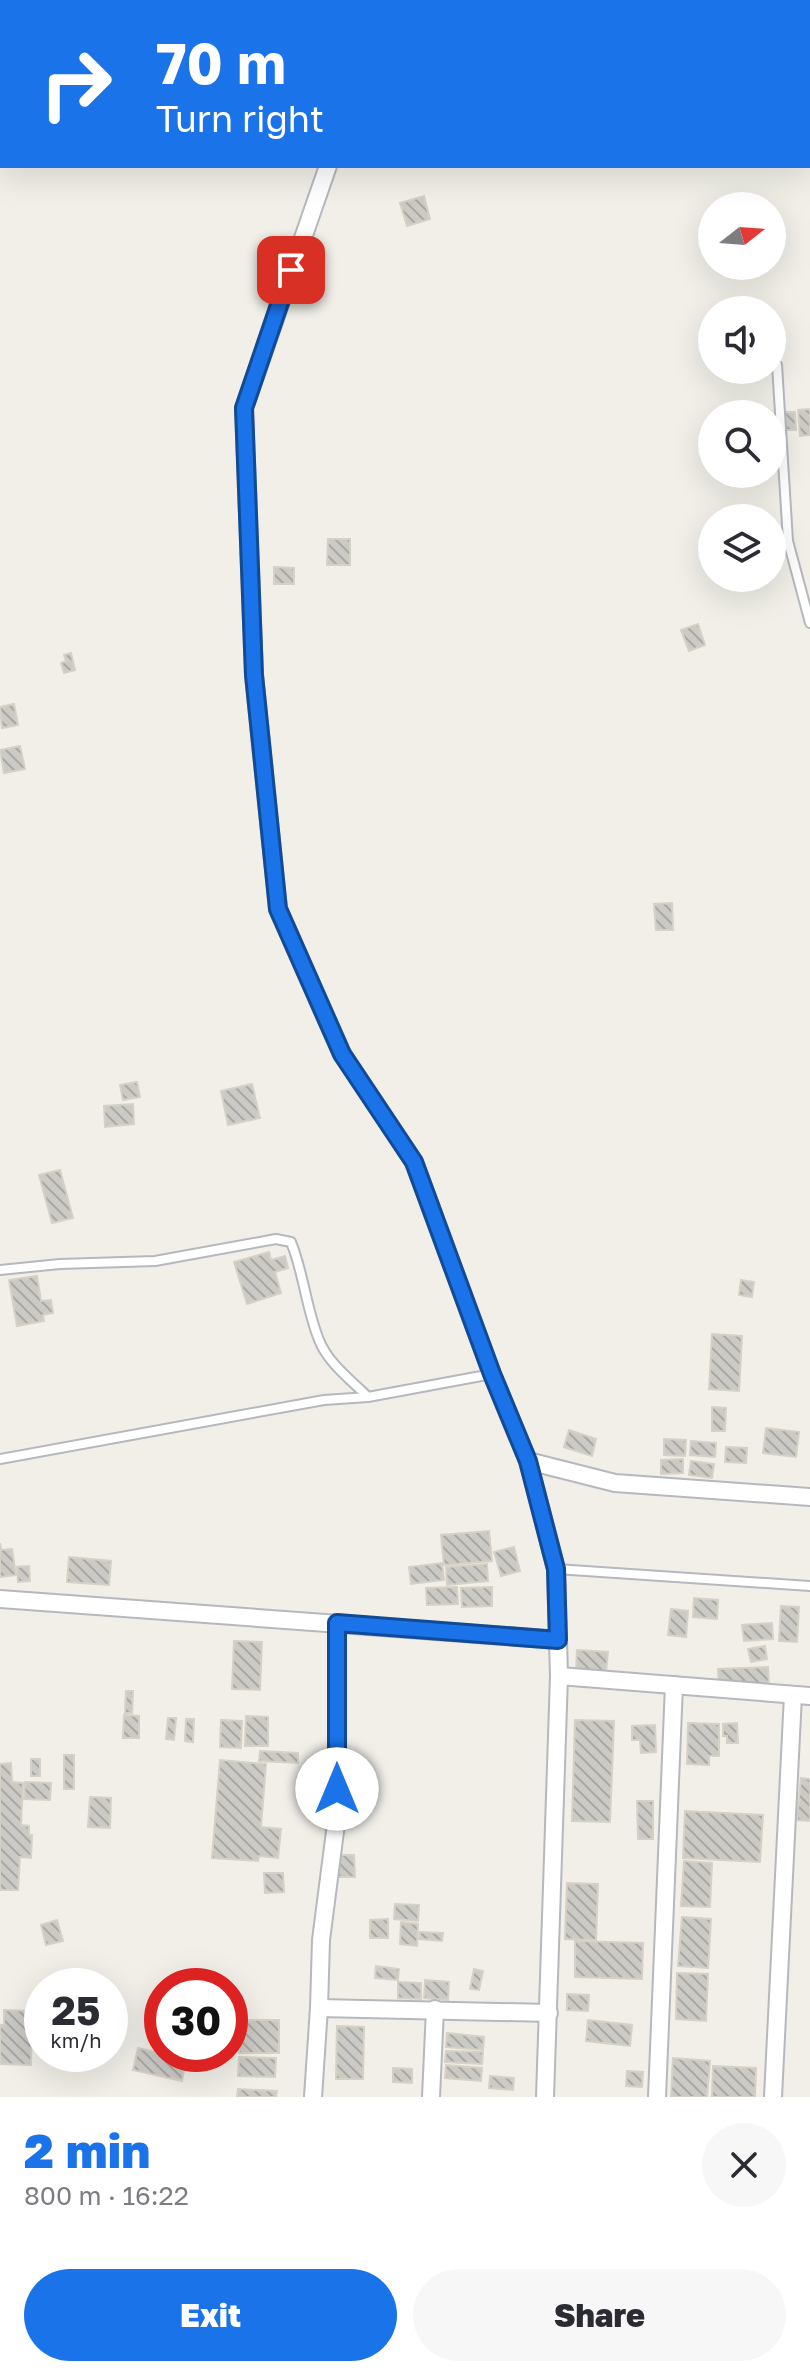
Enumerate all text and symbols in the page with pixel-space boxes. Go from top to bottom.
text: 70 m [156,29,286,96]
icon: right [24,32,128,136]
text: Turn right [156,97,324,140]
north arrow [698,192,786,280]
map controls [698,192,786,592]
pin [257,236,325,304]
icon: arrive [269,248,313,292]
button: sound [698,296,786,384]
button: search [698,400,786,488]
button: layers [698,504,786,592]
position arrow [295,1747,379,1831]
speed limit sign: 30 [144,1968,248,2072]
text: 25 [52,1986,100,2034]
text: km/h [51,2028,101,2052]
text: 2 min [24,2121,150,2179]
button: close [702,2123,786,2207]
text: 800 m · 16:22 [24,2180,189,2211]
button: Exit [24,2269,397,2361]
button: Share [413,2269,786,2361]

